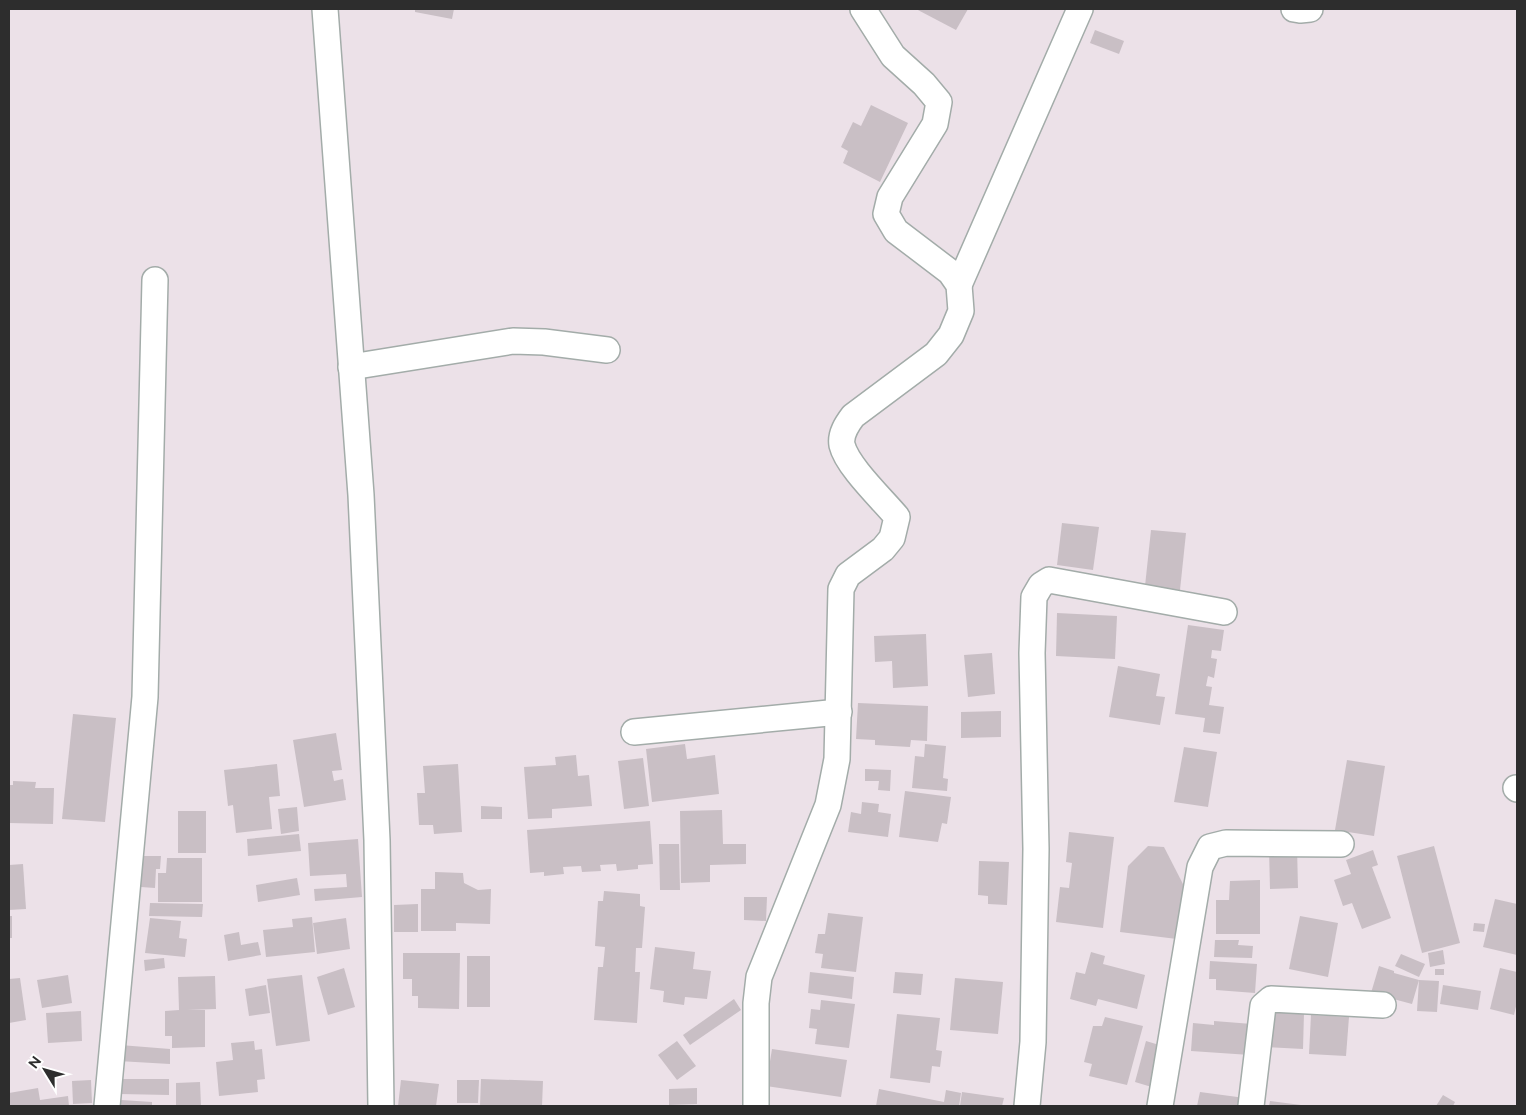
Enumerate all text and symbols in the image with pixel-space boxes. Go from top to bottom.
north arrow [20,1045,70,1095]
text: N [25,1053,44,1071]

